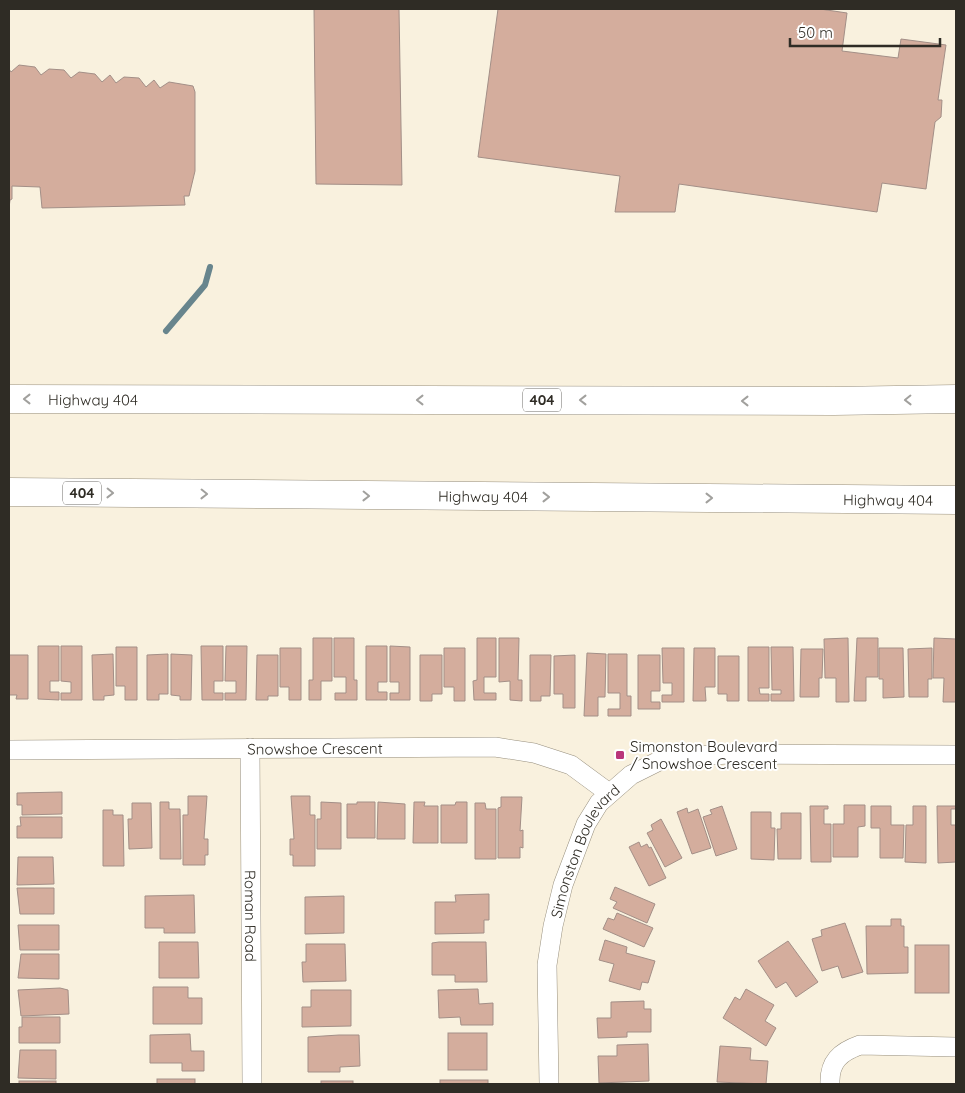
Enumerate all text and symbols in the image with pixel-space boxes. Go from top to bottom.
scale bar [790,15,940,47]
text: 50 m [798,23,833,42]
road number: 404 [523,388,561,412]
street label: Highway 404 [48,390,138,409]
one-way arrow [22,394,30,404]
one-way arrow [416,395,424,405]
one-way arrow [578,395,586,405]
one-way arrow [903,395,911,405]
one-way arrow [741,396,748,406]
road number: 404 [63,482,101,504]
street label: Highway 404 [438,486,528,506]
one-way arrow [106,488,114,499]
one-way arrow [200,489,208,500]
street label: Highway 404 [843,490,933,509]
one-way arrow [363,491,371,501]
one-way arrow [543,492,551,502]
one-way arrow [706,493,713,503]
place label: Simonston Boulevard / Snowshoe Crescent [630,737,778,773]
street label: Snowshoe Crescent [247,738,383,758]
marker: Simonston Boulevard / Snowshoe Crescent [614,749,626,761]
street label: Simonston Boulevard [546,780,624,920]
street label: Roman Road [241,870,261,962]

